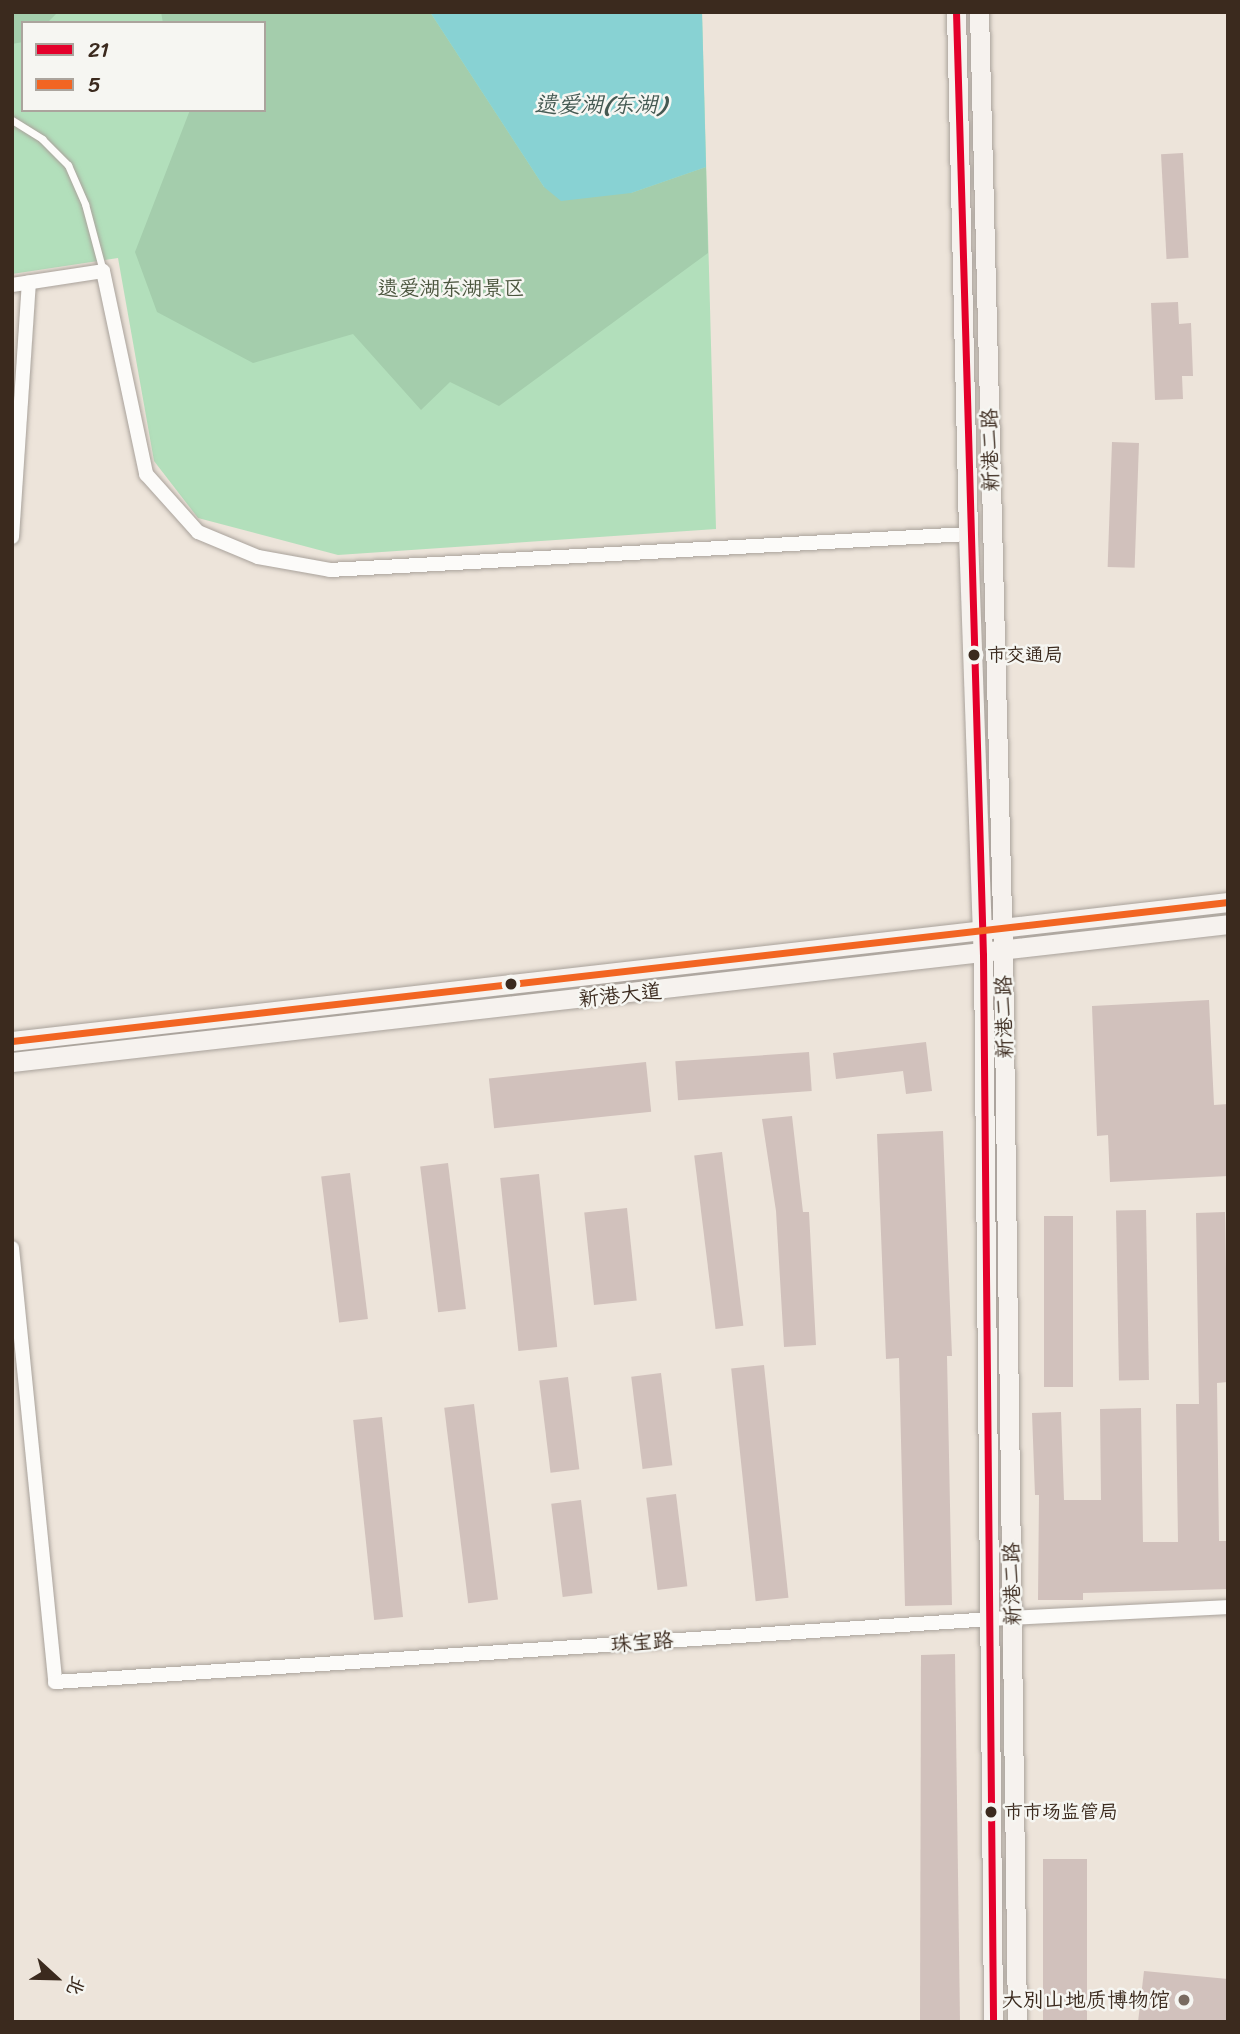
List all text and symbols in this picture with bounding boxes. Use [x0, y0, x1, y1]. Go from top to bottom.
legend [21, 21, 266, 112]
text: 21 [88, 31, 109, 69]
text: 5 [88, 66, 101, 104]
water label: 遗爱湖(东湖) [534, 91, 666, 119]
park label: 遗爱湖东湖景区 [378, 275, 524, 301]
street label: 新港二路 [977, 408, 1003, 492]
place label: 市交通局 [987, 644, 1063, 666]
marker: 市交通局 [967, 648, 981, 662]
street label: 新港二路 [991, 975, 1017, 1059]
unlabelled marker [504, 977, 518, 991]
street label: 新港大道 [577, 978, 663, 1012]
street label: 新港二路 [999, 1542, 1025, 1626]
street label: 珠宝路 [610, 1627, 674, 1657]
place label: 市市场监管局 [1004, 1801, 1118, 1823]
marker: 市市场监管局 [984, 1805, 998, 1819]
north arrow [21, 1943, 91, 2013]
text: 北 [57, 1971, 95, 2001]
place label: 大别山地质博物馆 [1002, 1987, 1170, 2013]
marker: 大别山地质博物馆 [1176, 1992, 1192, 2008]

